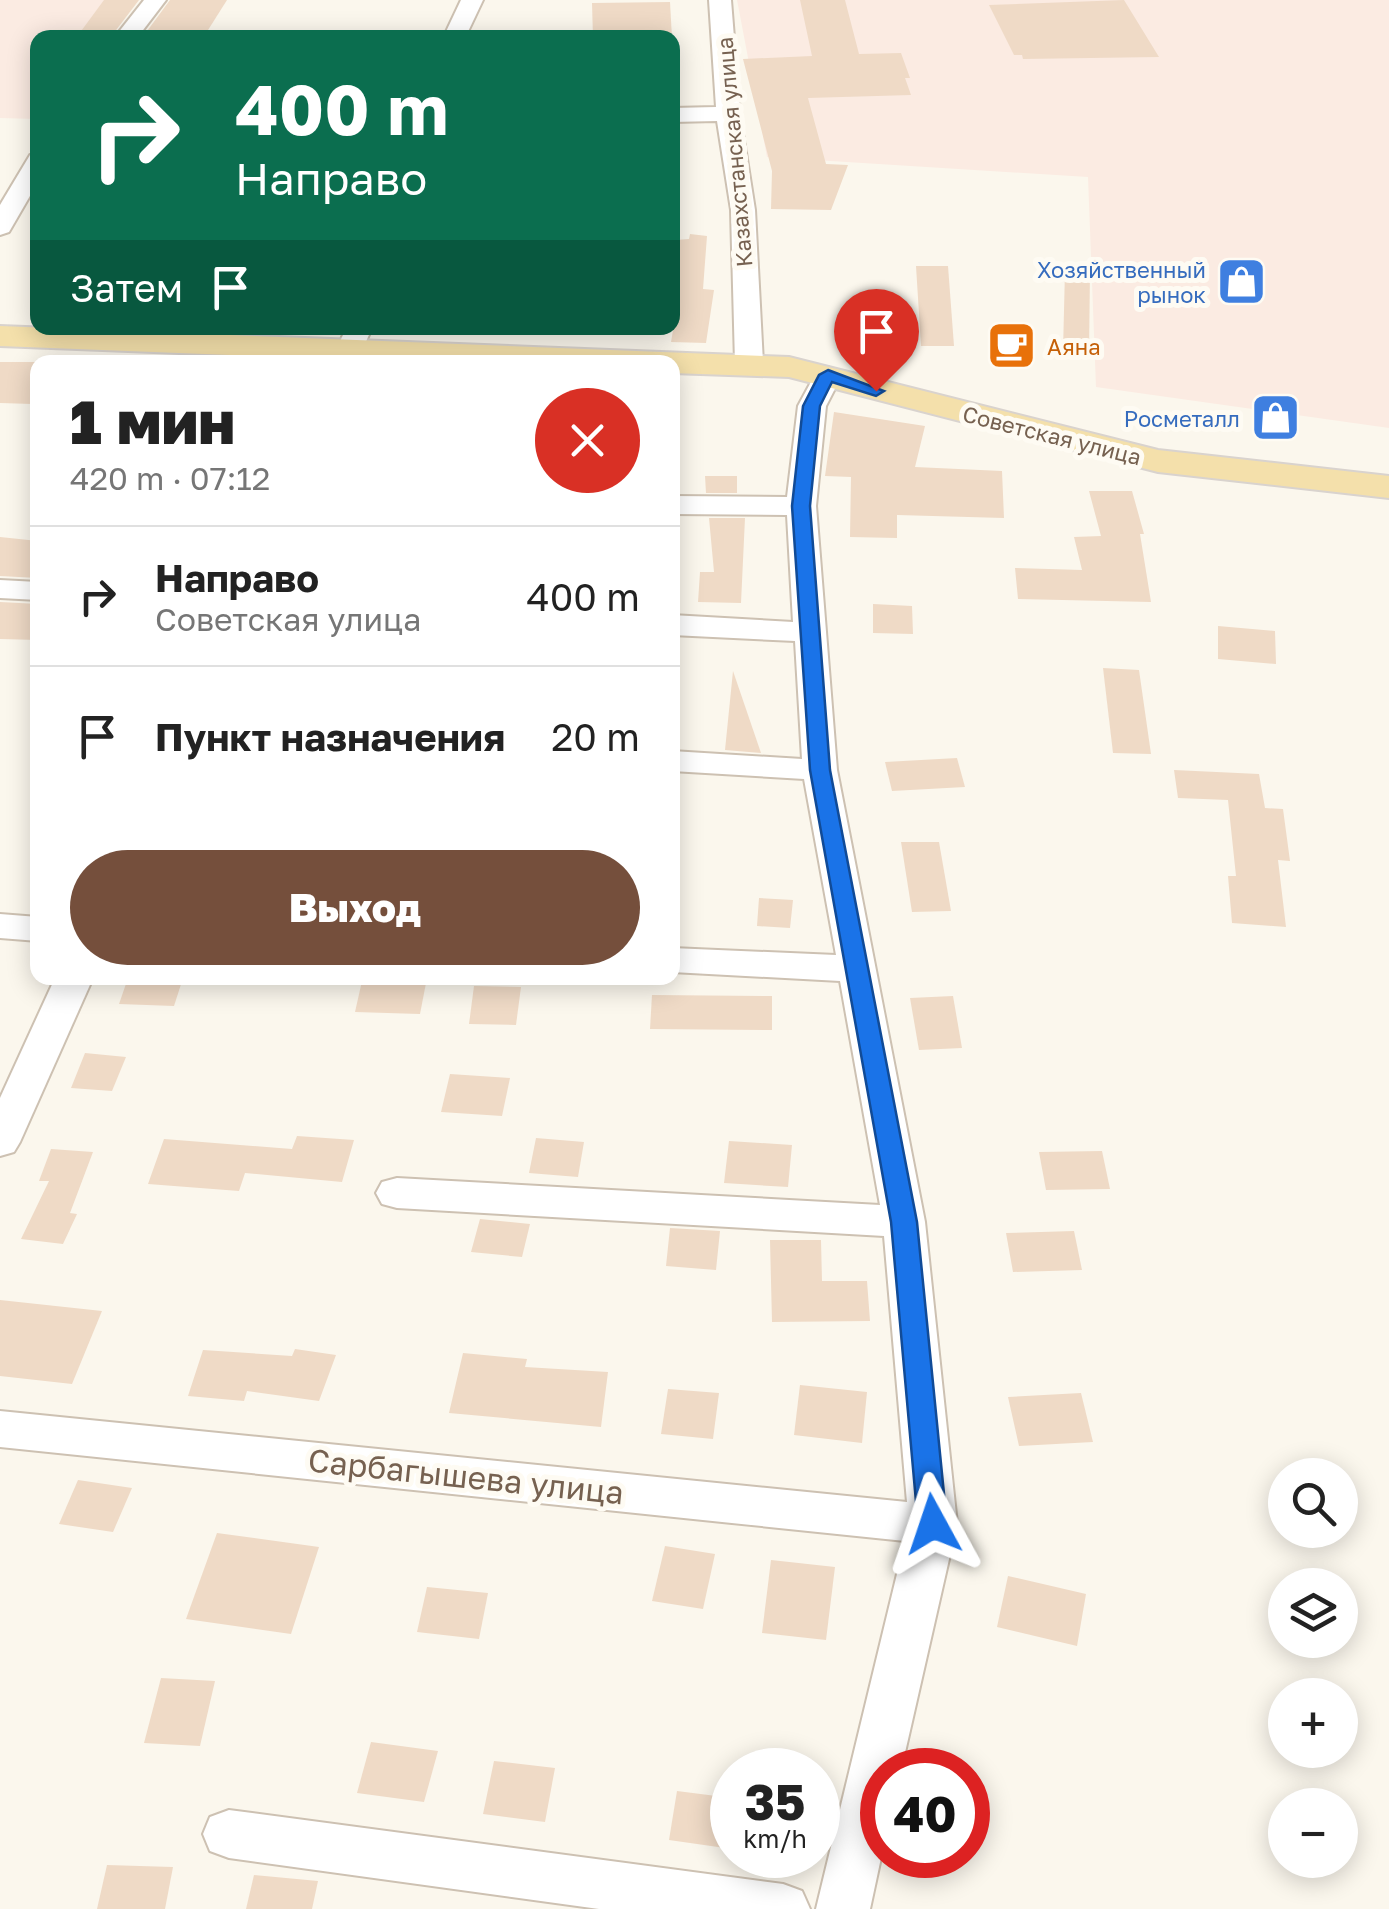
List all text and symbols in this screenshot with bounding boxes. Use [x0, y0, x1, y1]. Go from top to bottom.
street label: Казахстанская улица [710, 36, 758, 268]
text: 400 m [235, 66, 449, 150]
icon: right [70, 70, 200, 200]
text: Направо [235, 151, 427, 205]
place label: Хозяйственный рынок [1037, 256, 1206, 308]
shop icon: Хозяйственный рынок [1215, 256, 1267, 308]
icon: arrive [203, 260, 258, 315]
text: Затем [70, 265, 183, 310]
pin [834, 289, 919, 392]
icon: arrive [849, 304, 904, 359]
cafe icon: Аяна [986, 320, 1038, 372]
place label: Аяна [1047, 333, 1101, 360]
text: 1 мин [70, 385, 235, 457]
button: close [535, 388, 640, 493]
shop icon: Росметалл [1249, 392, 1301, 444]
street label: Советская улица [960, 400, 1144, 470]
place label: Росметалл [1124, 405, 1240, 432]
text: 420 m · 07:12 [70, 459, 270, 497]
text: Направо [155, 555, 319, 600]
icon: right [70, 569, 125, 624]
text: 400 m [527, 574, 640, 619]
text: Советская улица [155, 600, 421, 638]
icon: arrive [70, 709, 125, 764]
text: Пункт назначения [155, 714, 505, 759]
text: 20 m [551, 714, 640, 759]
button: Выход [70, 850, 640, 965]
street label: Сарбагышева улица [306, 1441, 626, 1511]
map controls [1268, 1458, 1358, 1878]
button: search [1268, 1458, 1358, 1548]
position arrow [881, 1472, 985, 1576]
button: layers [1268, 1568, 1358, 1658]
button: + [1268, 1678, 1358, 1768]
speed limit sign: 40 [860, 1748, 990, 1878]
text: 35 [744, 1771, 805, 1831]
button: − [1268, 1788, 1358, 1878]
text: km/h [743, 1823, 807, 1854]

